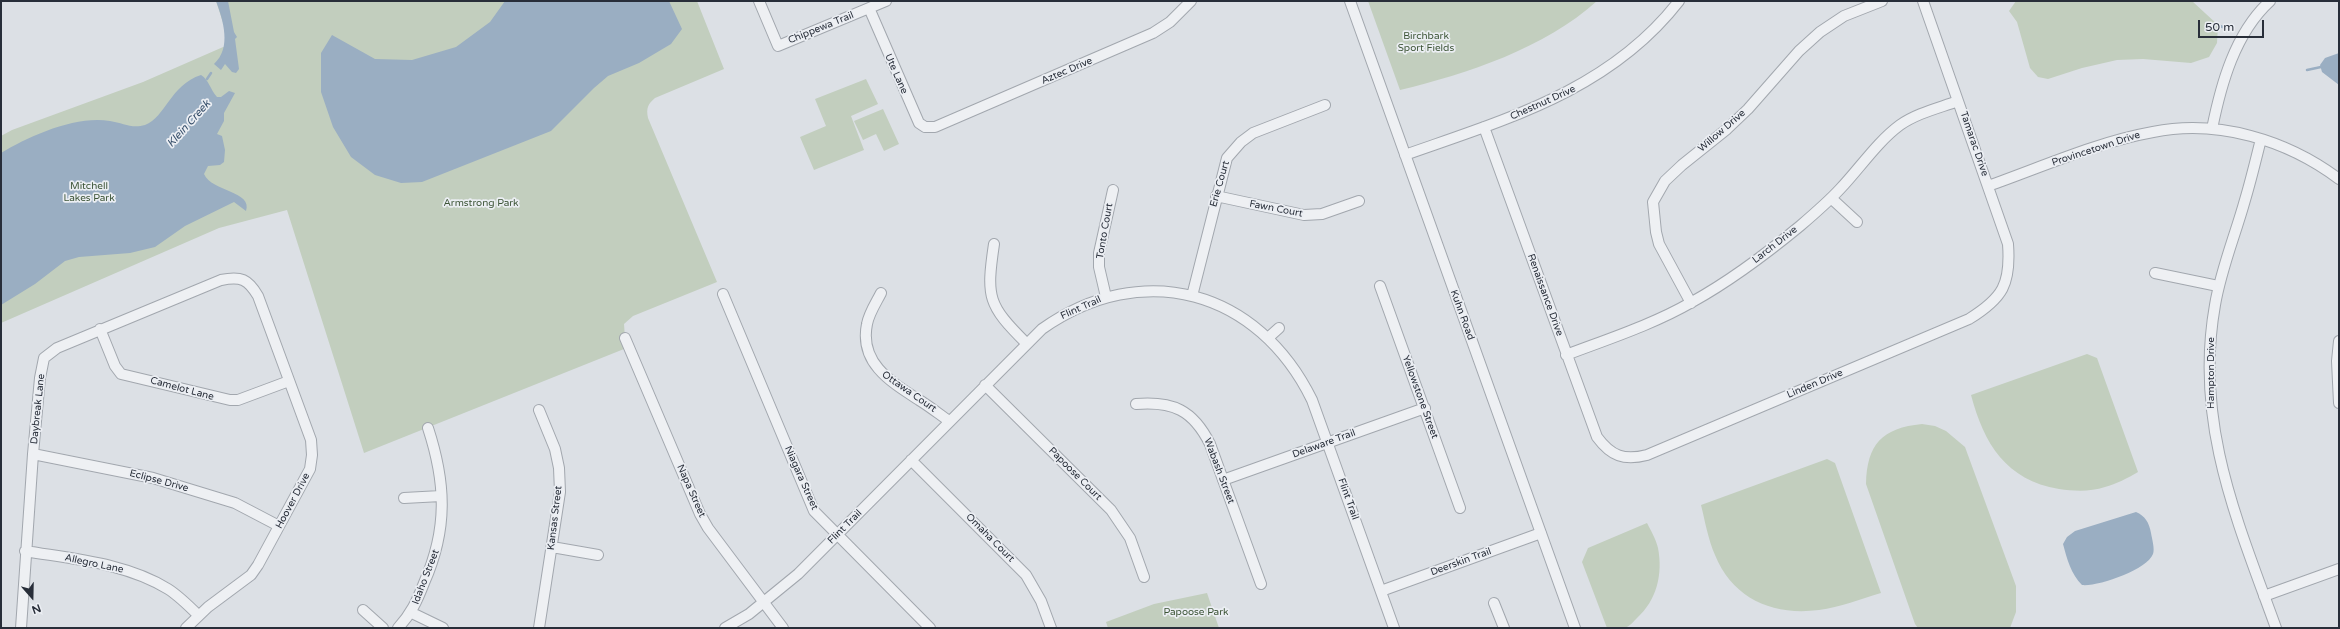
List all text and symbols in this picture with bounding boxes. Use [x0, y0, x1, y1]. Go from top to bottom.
street label: Chippewa Trail [786, 9, 856, 47]
scale bar [2200, 12, 2266, 38]
text: 50 m [2205, 20, 2234, 34]
park label: Birchbark Sport Fields [1398, 30, 1454, 54]
street label: Ute Lane [882, 52, 910, 96]
street label: Aztec Drive [1040, 55, 1094, 87]
street label: Chestnut Drive [1508, 83, 1578, 123]
water label: Klein Creek [164, 98, 214, 150]
street label: Willow Drive [1696, 107, 1748, 155]
street label: Tamarac Drive [1957, 110, 1991, 178]
street label: Provincetown Drive [2050, 129, 2142, 169]
street label: Erie Court [1208, 160, 1232, 208]
park label: Mitchell Lakes Park [63, 180, 115, 204]
park label: Armstrong Park [443, 197, 519, 209]
street label: Fawn Court [1248, 198, 1304, 220]
street label: Tonto Court [1094, 202, 1116, 260]
street label: Larch Drive [1750, 224, 1800, 266]
street label: Renaissance Drive [1525, 252, 1565, 338]
street label: Kuhn Road [1447, 288, 1477, 342]
street label: Flint Trail [1059, 294, 1103, 322]
street label: Hampton Drive [2205, 337, 2217, 409]
street label: Yellowstone Street [1399, 354, 1441, 440]
street label: Linden Drive [1785, 367, 1845, 401]
street label: Ottawa Court [879, 369, 939, 415]
street label: Daybreak Lane [28, 373, 48, 445]
street label: Camelot Lane [149, 375, 215, 403]
street label: Delaware Trail [1291, 427, 1357, 461]
street label: Wabash Street [1201, 436, 1237, 506]
street label: Niagara Street [782, 444, 820, 512]
street label: Papoose Court [1046, 445, 1104, 503]
street label: Napa Street [674, 463, 708, 519]
street label: Eclipse Drive [128, 467, 190, 495]
street label: Hoover Drive [273, 471, 313, 531]
street label: Flint Trail [1335, 477, 1361, 521]
street label: Kansas Street [545, 485, 565, 551]
street label: Flint Trail [825, 507, 865, 547]
street label: Omaha Court [963, 511, 1017, 565]
street label: Deerskin Trail [1429, 545, 1493, 579]
street label: Idaho Street [410, 548, 442, 606]
street label: Allegro Lane [63, 552, 125, 576]
north arrow [12, 577, 52, 617]
text: N [30, 601, 43, 616]
park label: Papoose Park [1164, 606, 1228, 618]

